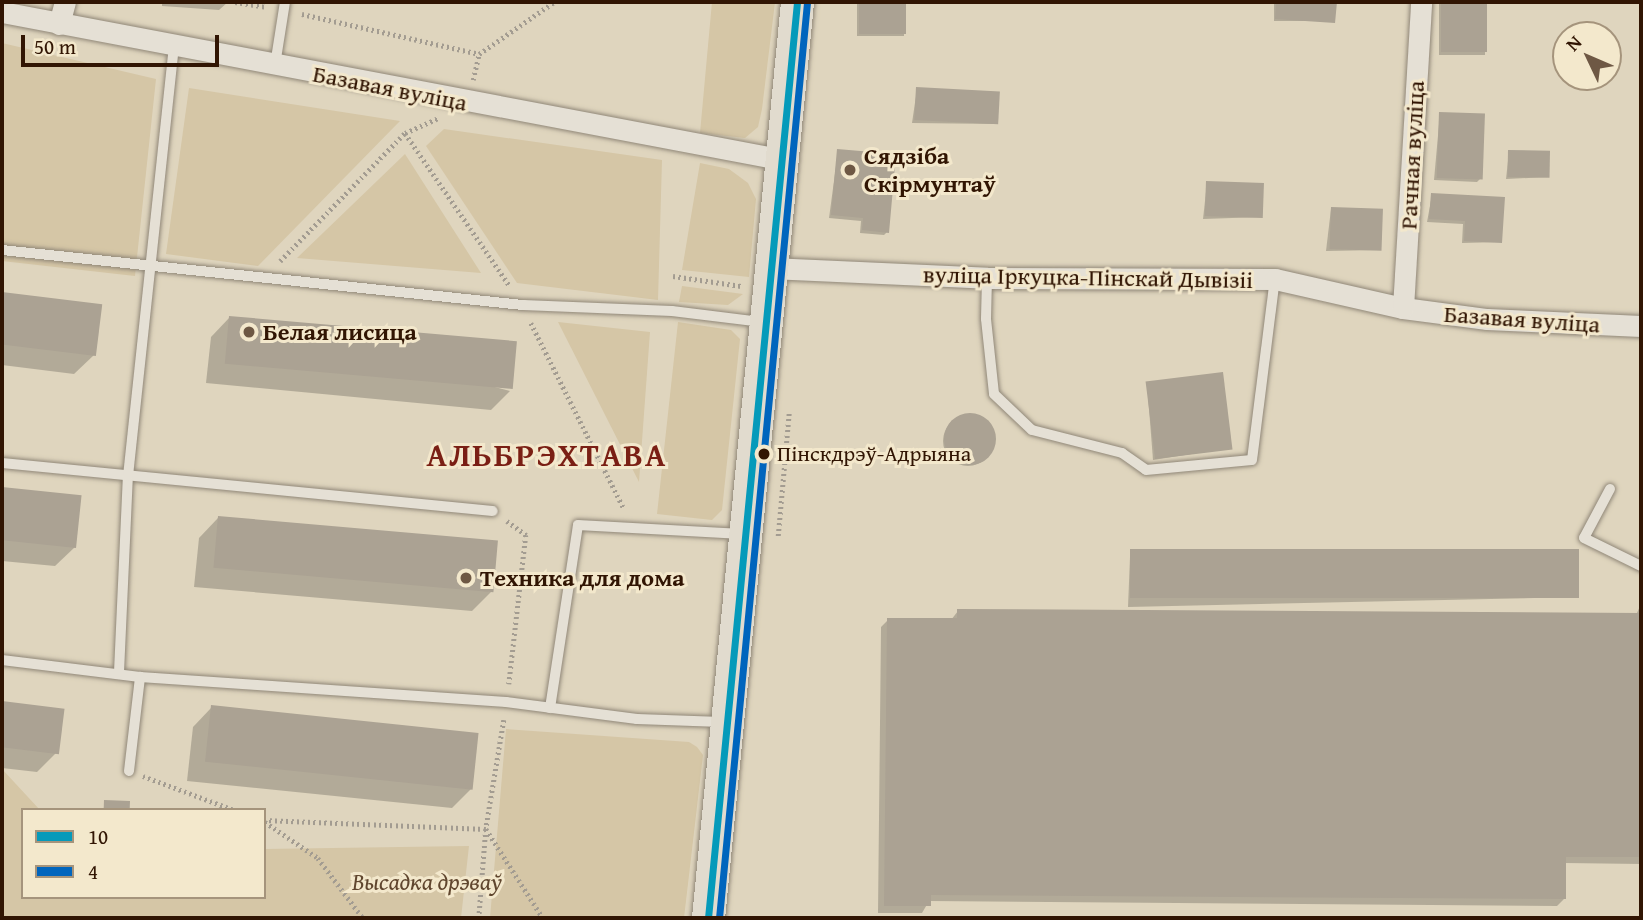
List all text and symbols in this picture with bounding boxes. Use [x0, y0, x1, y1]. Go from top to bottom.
scale bar [24, 21, 222, 65]
north arrow [1552, 21, 1622, 91]
text: N [1559, 29, 1588, 57]
text: 50 m [34, 31, 76, 62]
street label: Базавая вуліца [310, 59, 470, 117]
street label: Рачная вуліца [1394, 80, 1430, 230]
place label: Сядзіба Скірмунтаў [864, 142, 996, 198]
marker: Сядзіба Скірмунтаў [842, 162, 858, 178]
street label: вуліца Іркуцка-Пінскай Дывізіі [923, 260, 1253, 294]
street label: Базавая вуліца [1443, 299, 1601, 339]
place label: Белая лисица [263, 318, 417, 346]
marker: Белая лисица [241, 324, 257, 340]
district label: АЛЬБРЭХТАВА [428, 436, 666, 474]
place label: Пінскдрэў-Адрыяна [777, 441, 971, 467]
marker: Пінскдрэў-Адрыяна [757, 447, 771, 461]
place label: Техника для дома [480, 564, 685, 592]
marker: Техника для дома [458, 570, 474, 586]
legend [21, 808, 266, 899]
text: 10 [88, 821, 108, 852]
text: 4 [88, 856, 98, 887]
park label: Высадка дрэваў [352, 868, 502, 896]

